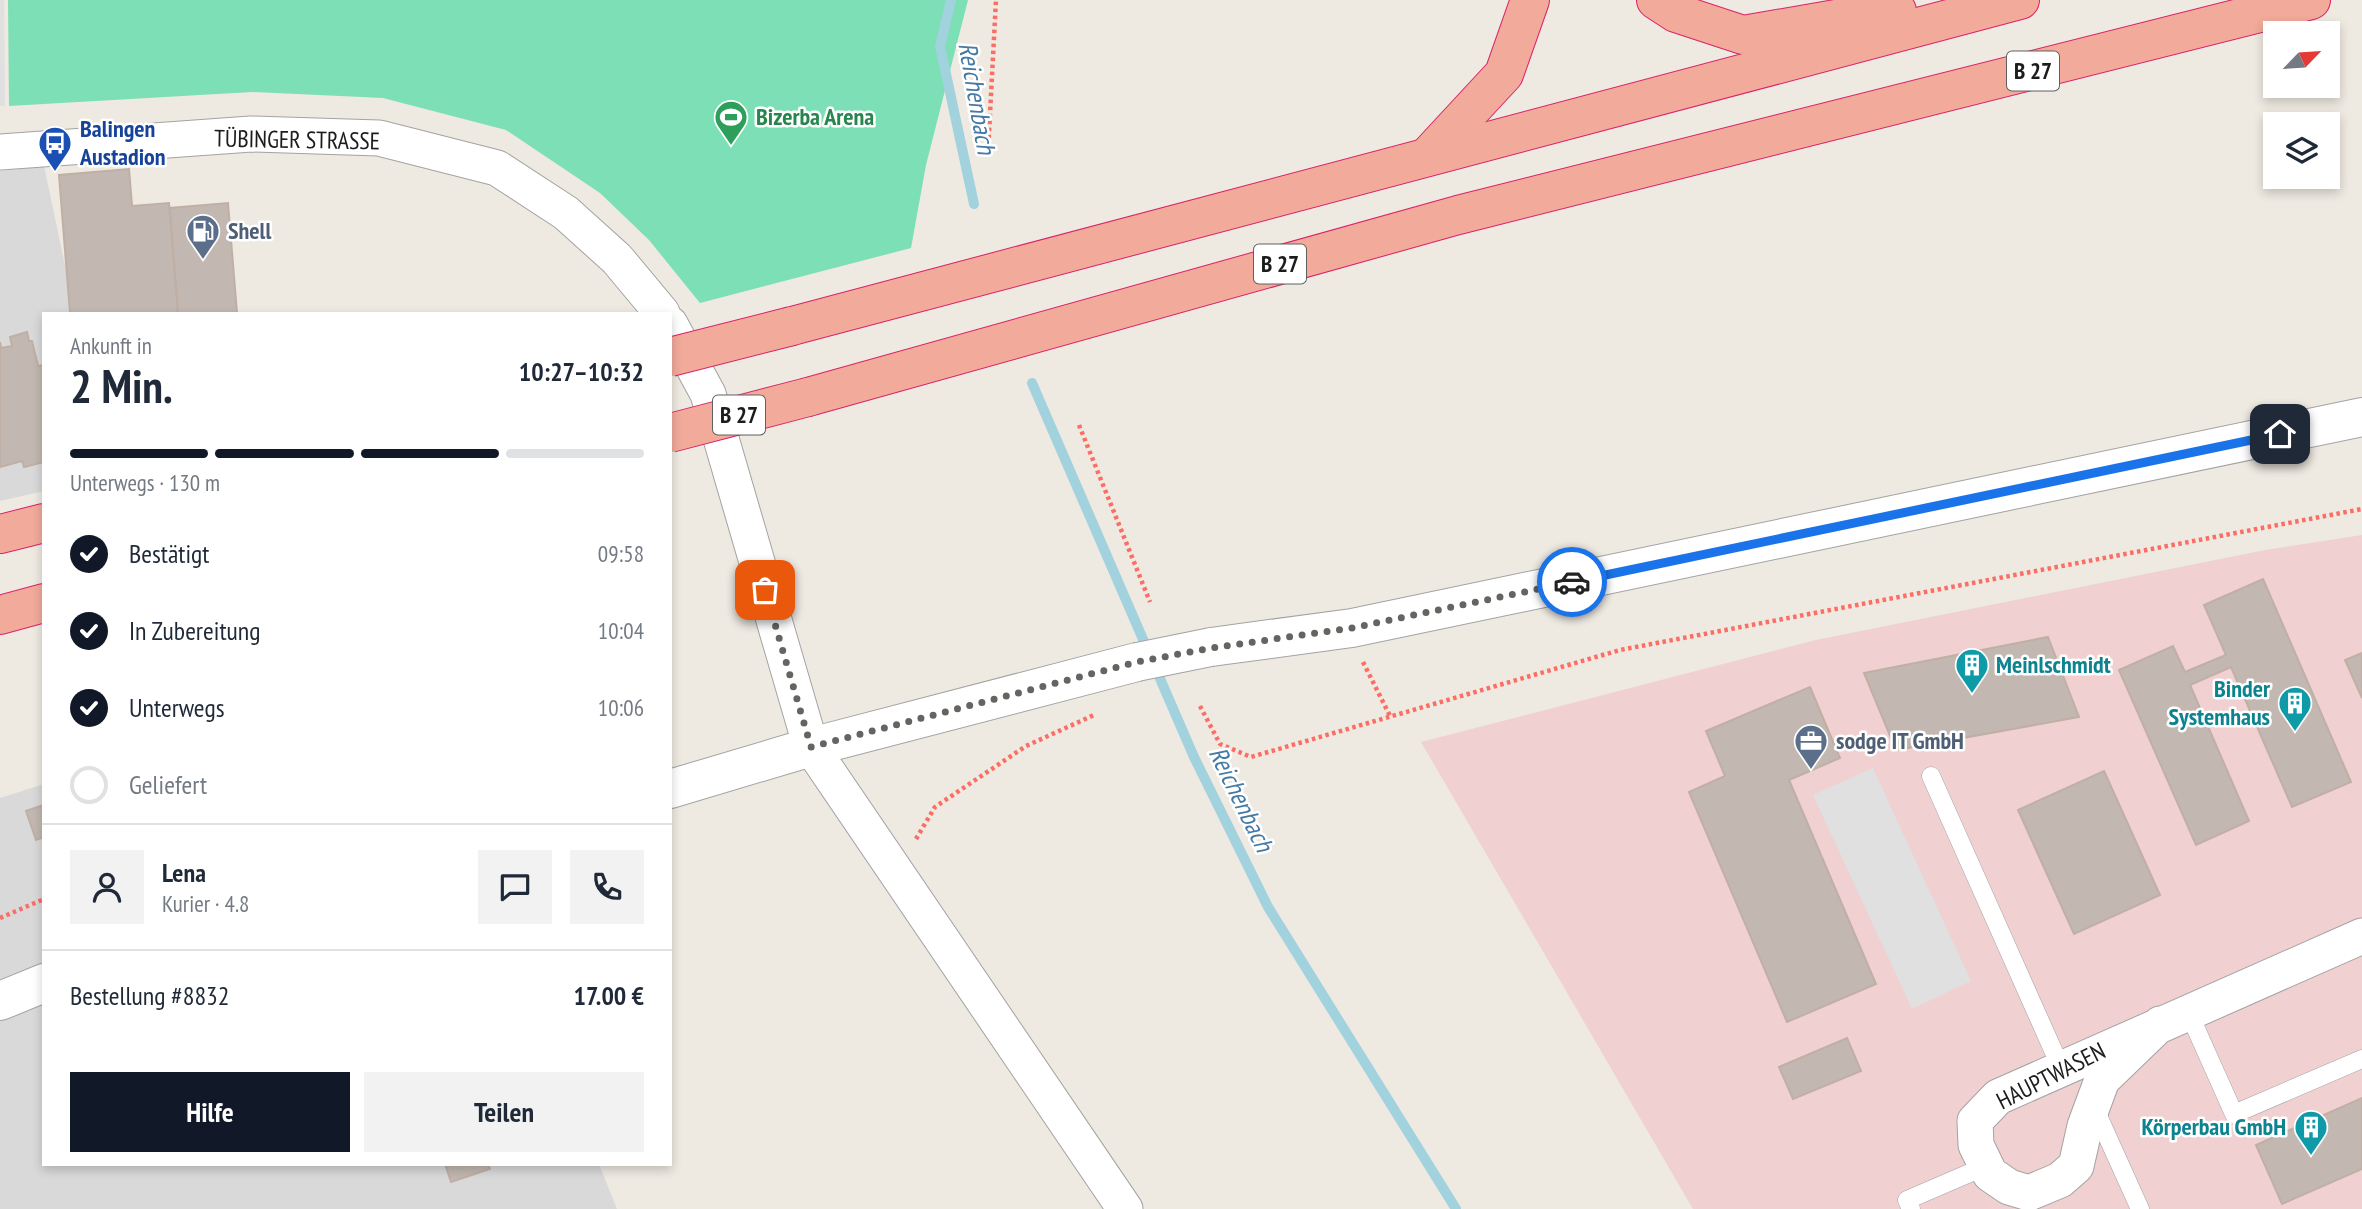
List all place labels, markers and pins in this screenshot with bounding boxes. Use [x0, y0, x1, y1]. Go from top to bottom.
sports icon: Bizerba Arena [712, 98, 750, 147]
place label: Bizerba Arena [756, 101, 874, 132]
place label: Balingen Austadion [79, 113, 166, 172]
bus stop icon: Balingen Austadion [36, 124, 74, 173]
fuel station icon: Shell [184, 212, 222, 261]
place label: Shell [228, 215, 271, 246]
pin [2250, 404, 2310, 464]
pin [735, 560, 795, 620]
building icon: Meinlschmidt [1953, 646, 1991, 695]
place label: Meinlschmidt [1996, 649, 2111, 680]
place label: Binder Systemhaus [2169, 673, 2271, 732]
building icon: Binder Systemhaus [2276, 684, 2314, 733]
office icon: sodge IT GmbH [1792, 722, 1830, 771]
place label: sodge IT GmbH [1836, 725, 1964, 756]
building icon: Körperbau GmbH [2292, 1108, 2330, 1157]
place label: Körperbau GmbH [2141, 1111, 2286, 1142]

